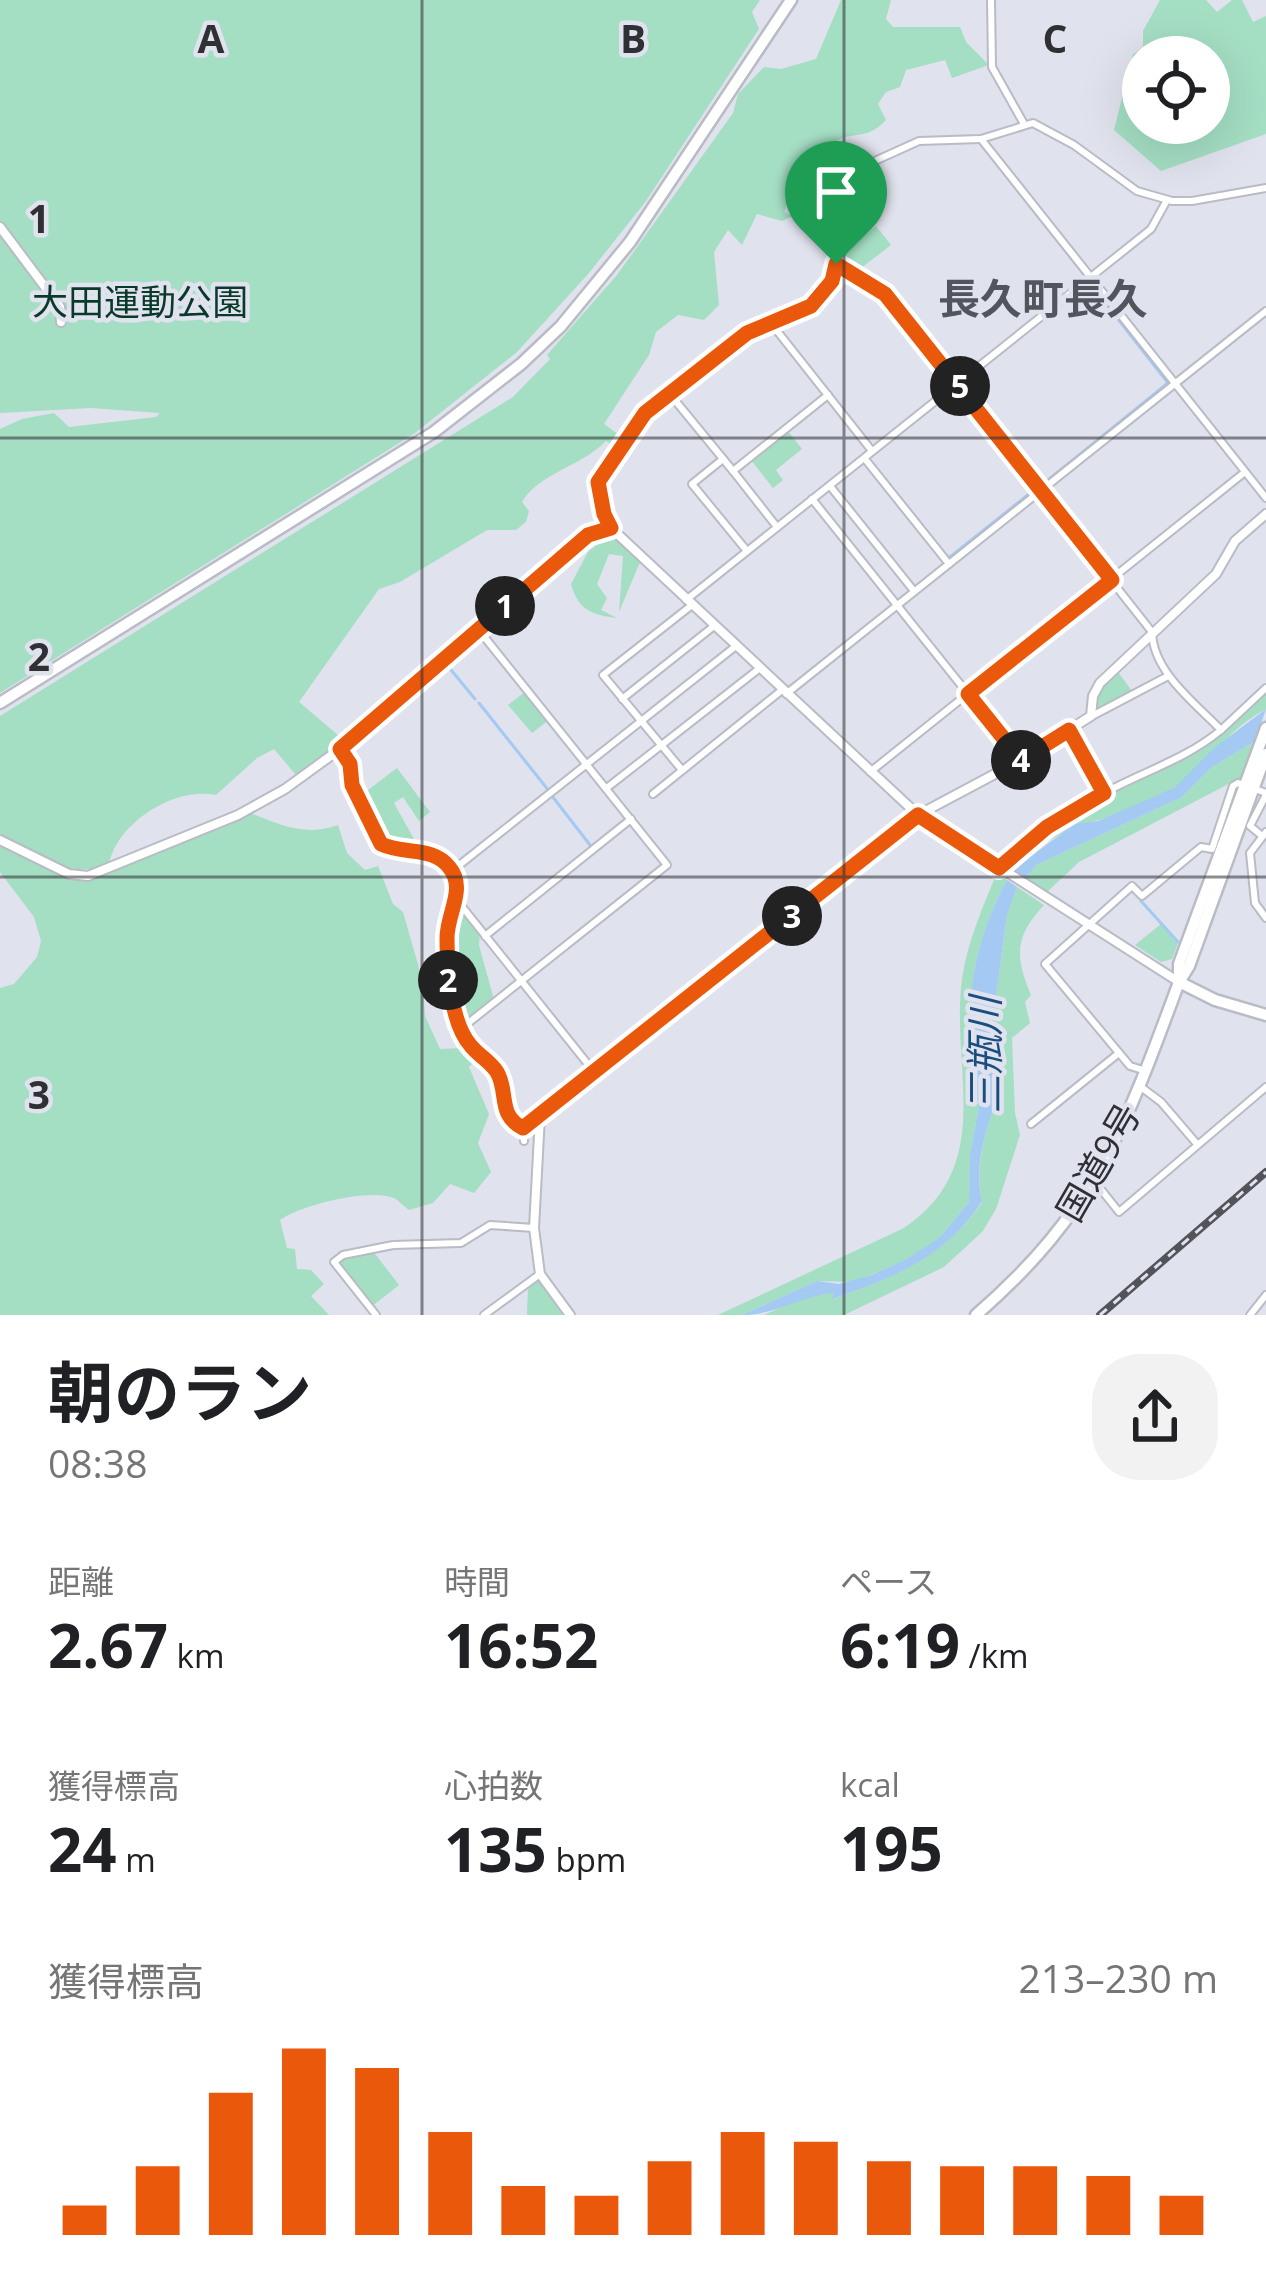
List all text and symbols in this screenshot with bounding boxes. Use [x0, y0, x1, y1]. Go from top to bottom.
text: A [198, 11, 225, 64]
text: B [620, 11, 646, 64]
text: C [1043, 11, 1067, 64]
map controls [1122, 36, 1230, 144]
button: locate [1122, 36, 1230, 144]
pin [785, 141, 887, 264]
icon: arrive [803, 159, 869, 225]
text: 1 [28, 191, 50, 244]
district label: 長久町長久 [938, 269, 1148, 326]
park label: 大田運動公園 [32, 277, 248, 326]
pin: 5 [930, 356, 990, 416]
text: 5 [951, 363, 969, 408]
pin: 1 [475, 576, 535, 636]
text: 1 [496, 583, 514, 628]
text: 2 [28, 629, 50, 682]
pin: 4 [991, 730, 1051, 790]
text: 4 [1012, 737, 1030, 782]
pin: 3 [762, 886, 822, 946]
text: 3 [783, 893, 801, 938]
pin: 2 [418, 950, 478, 1010]
text: 2 [439, 957, 457, 1002]
water label: 三瓶川 [957, 993, 1010, 1114]
text: 3 [28, 1067, 50, 1120]
street label: 国道9号 [1045, 1094, 1151, 1230]
text: 朝のラン [48, 1346, 312, 1436]
button: share [1092, 1354, 1218, 1480]
text: 08:38 [48, 1436, 147, 1489]
text: 距離 [48, 1559, 114, 1604]
text: 時間 [444, 1559, 510, 1604]
text: ペース [840, 1559, 937, 1604]
text: 2.67 [48, 1604, 168, 1686]
text: 16:52 [444, 1604, 598, 1686]
text: 6:19 [840, 1604, 960, 1686]
text: km [168, 1633, 225, 1678]
text: /km [960, 1633, 1029, 1678]
text: kcal [840, 1762, 900, 1807]
text: 獲得標高 [48, 1763, 180, 1808]
text: 心拍数 [444, 1763, 543, 1808]
text: 195 [840, 1807, 943, 1889]
text: 24 [48, 1808, 117, 1890]
text: 135 [444, 1808, 547, 1890]
text: m [117, 1837, 156, 1882]
text: bpm [547, 1837, 626, 1882]
text: 213–230 m [1018, 1951, 1218, 2004]
text: 獲得標高 [48, 1954, 204, 2007]

